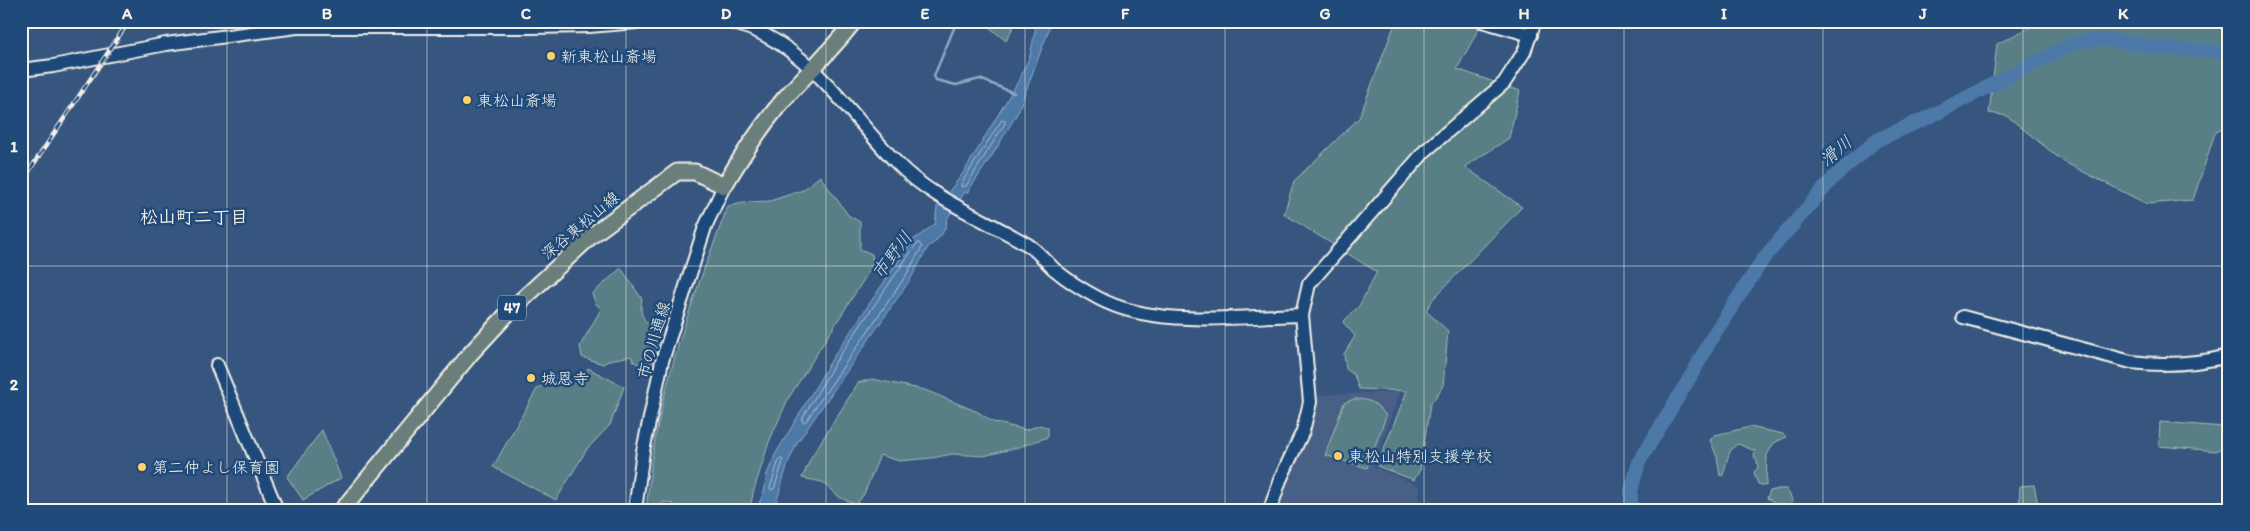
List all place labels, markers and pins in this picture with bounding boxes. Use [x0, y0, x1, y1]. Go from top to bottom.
place label: 新東松山斎場 [561, 47, 657, 66]
marker: 新東松山斎場 [545, 50, 557, 62]
place label: 東松山斎場 [477, 91, 557, 110]
marker: 東松山斎場 [461, 94, 473, 106]
place label: 城恩寺 [541, 369, 589, 388]
marker: 城恩寺 [525, 372, 537, 384]
place label: 東松山特別支援学校 [1348, 447, 1492, 466]
marker: 東松山特別支援学校 [1332, 450, 1344, 462]
place label: 第二仲よし保育園 [152, 458, 280, 477]
marker: 第二仲よし保育園 [136, 461, 148, 473]

